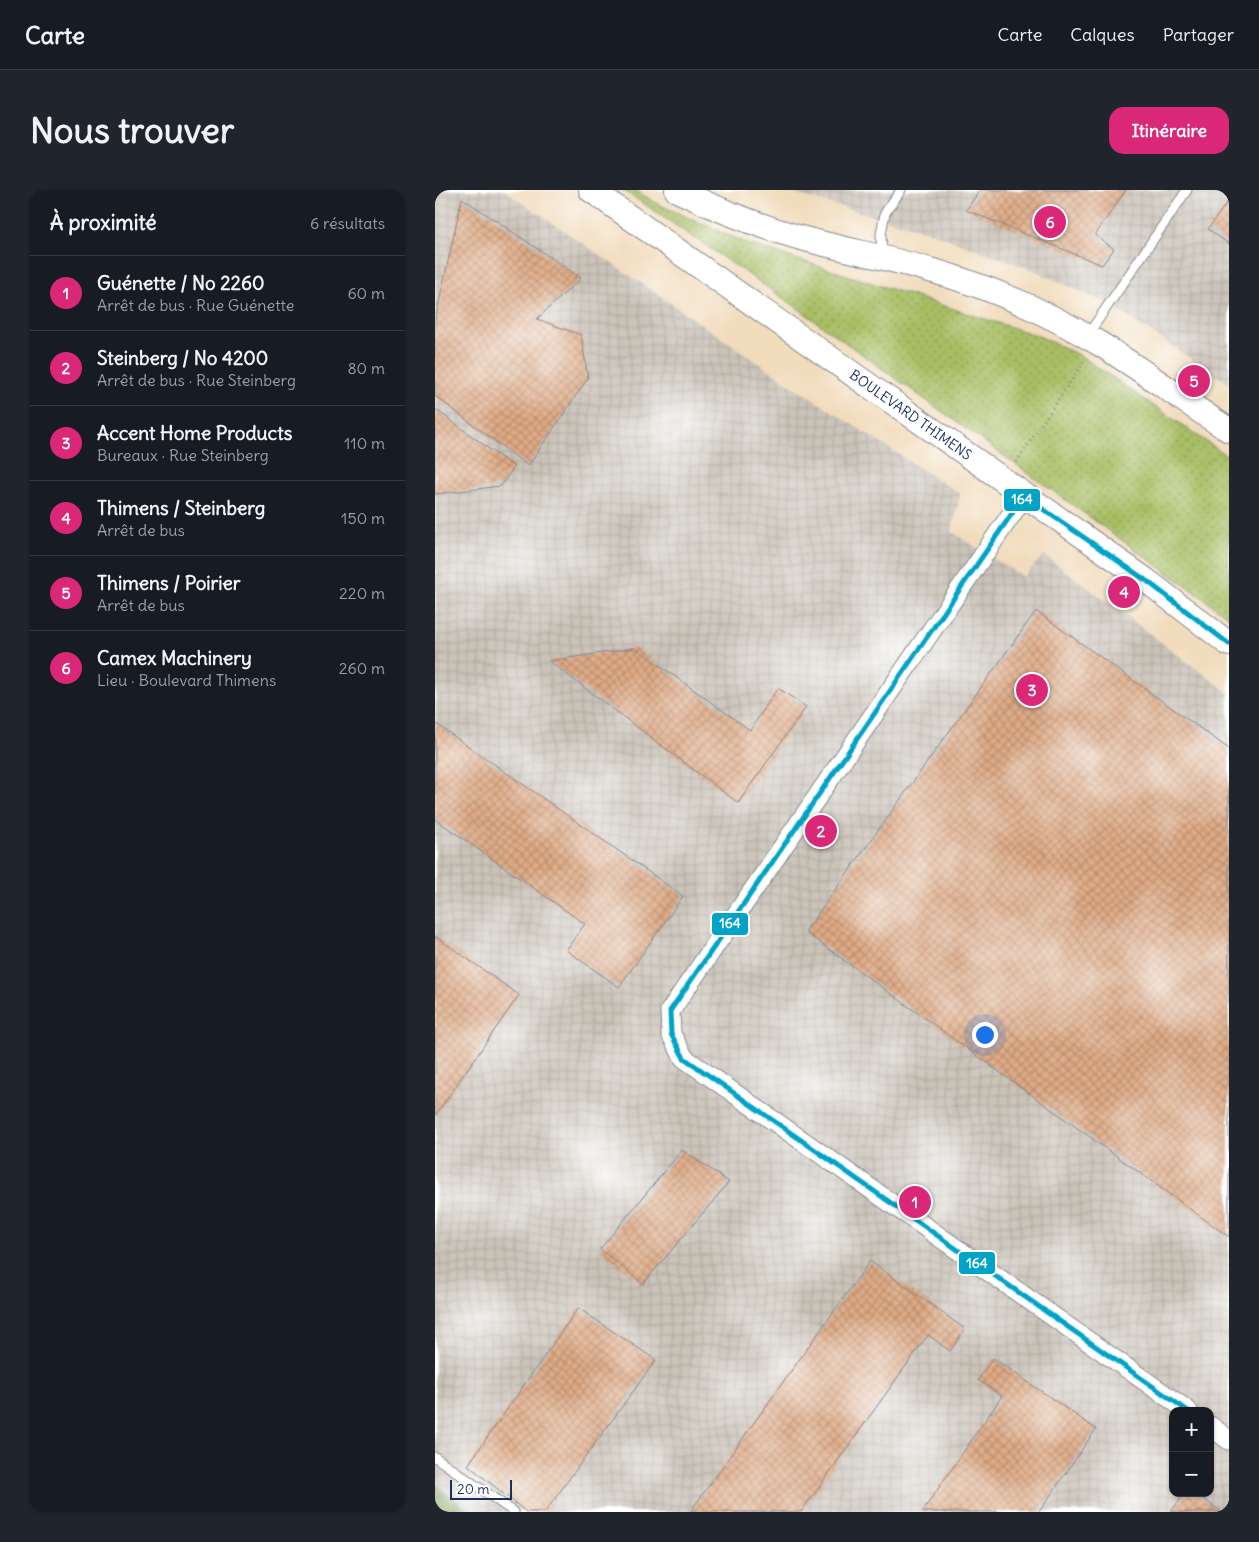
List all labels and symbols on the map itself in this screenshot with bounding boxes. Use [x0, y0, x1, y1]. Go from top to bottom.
pin: 6 [1034, 203, 1066, 241]
pin: 5 [1178, 362, 1210, 400]
street label: BOULEVARD THIMENS [846, 366, 976, 464]
line badge: 164 [1003, 488, 1041, 512]
text: 164 [1011, 490, 1033, 508]
pin: 4 [1108, 573, 1140, 611]
pin: 3 [1016, 671, 1048, 709]
pin: 2 [805, 812, 837, 850]
line badge: 164 [711, 912, 749, 936]
text: 164 [719, 914, 741, 932]
your location [972, 1022, 998, 1048]
pin: 1 [899, 1183, 931, 1221]
line badge: 164 [958, 1251, 996, 1275]
text: 164 [966, 1254, 988, 1272]
scale bar [450, 1477, 513, 1500]

